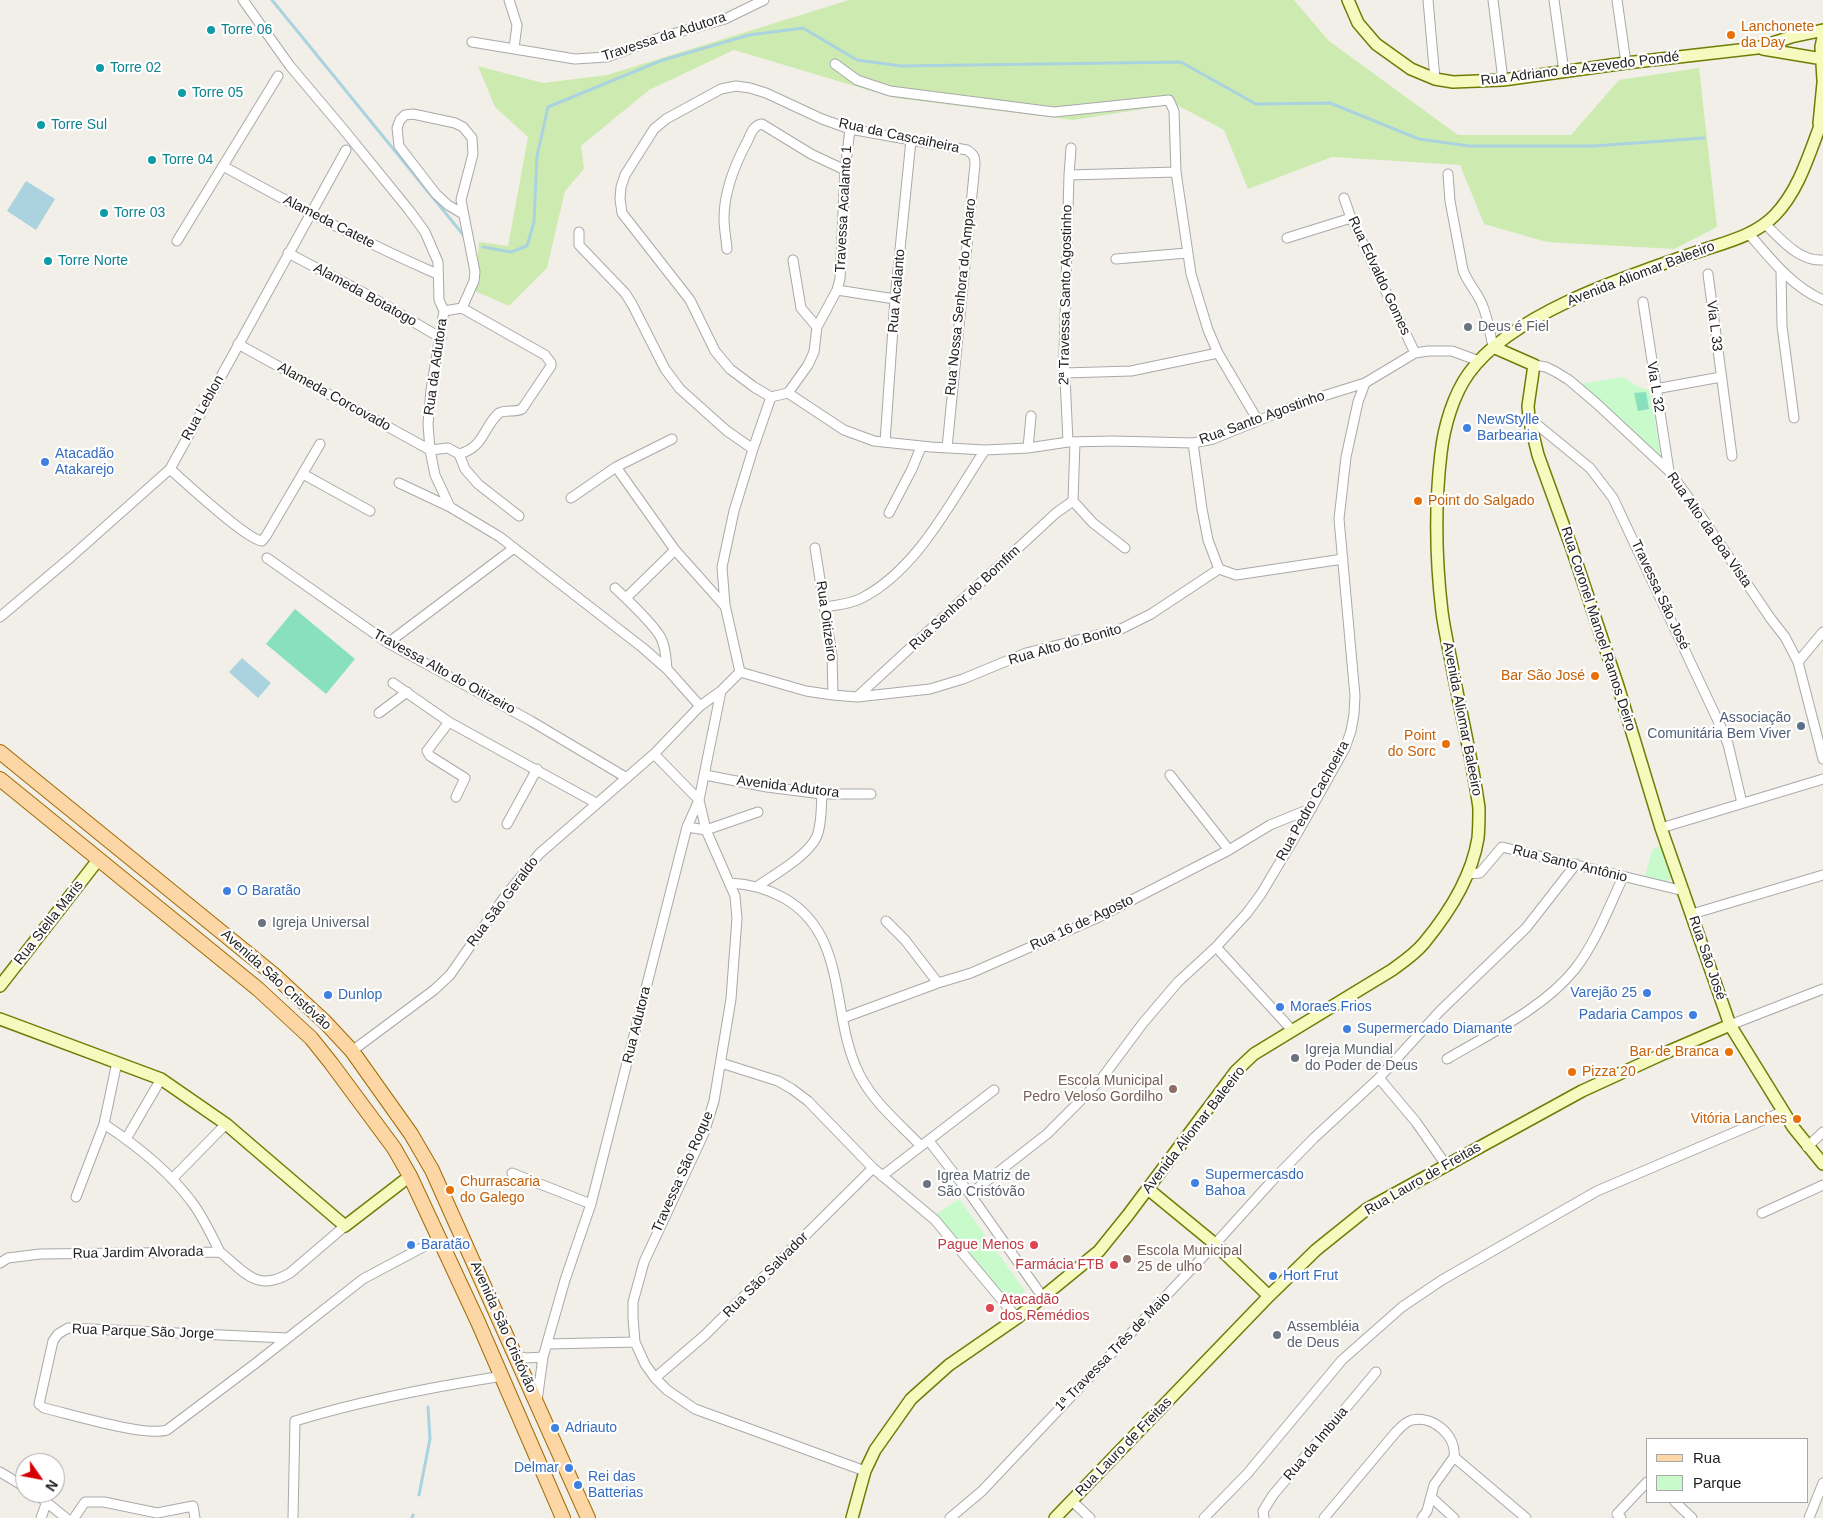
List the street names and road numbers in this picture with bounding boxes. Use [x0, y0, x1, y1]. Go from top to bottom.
street label: Travessa da Adutora [600, 9, 728, 65]
street label: Rua Adriano de Azevedo Pondé [1480, 48, 1680, 90]
street label: Rua da Cascaiheira [837, 115, 961, 157]
street label: Travessa Acalanto 1 [832, 145, 856, 273]
street label: Alameda Catete [280, 192, 378, 252]
street label: Rua Nossa Senhora do Amparo [942, 197, 980, 397]
street label: 2ª Travessa Santo Agostinho [1056, 205, 1076, 385]
street label: Rua Edvaldo Gomes [1344, 214, 1414, 338]
street label: Avenida Aliomar Baleeiro [1565, 238, 1717, 310]
street label: Rua Acalanto [885, 248, 909, 334]
street label: Alameda Botatogo [311, 260, 419, 330]
street label: Via L 33 [1703, 300, 1725, 352]
street label: Rua da Adutora [421, 317, 451, 417]
street label: Alameda Corcovado [274, 359, 394, 435]
street label: Via L 32 [1643, 360, 1667, 414]
street label: Rua Leblon [178, 373, 228, 443]
street label: Rua Santo Agostinho [1197, 387, 1327, 449]
street label: Rua Alto da Boa Vista [1663, 469, 1755, 591]
street label: Rua Coronel Manoel Ramos Deiro [1557, 525, 1639, 733]
street label: Travessa São José [1627, 537, 1693, 653]
street label: Rua Senhor do Bomfim [906, 542, 1024, 654]
street label: Rua Oitizeiro [812, 580, 840, 662]
street label: Rua Alto do Bonito [1007, 621, 1123, 669]
street label: Travessa Alto do Oitizeiro [370, 626, 518, 718]
street label: Avenida Aliomar Baleeiro [1439, 640, 1485, 798]
street label: Rua Pedro Cachoeira [1273, 738, 1353, 864]
street label: Avenida Adutora [736, 772, 840, 802]
street label: Rua Santo Antônio [1511, 842, 1629, 886]
street label: Rua São Geraldo [464, 854, 542, 950]
street label: Rua Stella Maris [11, 877, 87, 969]
street label: Rua 16 de Agosto [1028, 892, 1136, 954]
street label: Rua São José [1685, 914, 1729, 1002]
street label: Avenida São Cristóvão [218, 926, 334, 1034]
street label: Rua Adutora [619, 985, 655, 1065]
street label: Avenida Aliomar Baleeiro [1139, 1063, 1249, 1197]
street label: Travessa São Roque [649, 1109, 717, 1235]
street label: Rua Lauro de Freitas [1362, 1139, 1484, 1219]
street label: Rua São Salvador [720, 1229, 812, 1321]
street label: Rua Jardim Alvorada [73, 1243, 203, 1263]
street label: Avenida São Cristóvão [466, 1259, 540, 1395]
street label: 1ª Travessa Três de Maio [1052, 1289, 1174, 1415]
street label: Rua Parque São Jorge [72, 1321, 214, 1343]
street label: Rua Lauro de Freitas [1072, 1394, 1176, 1500]
street label: Rua da Imbuia [1280, 1404, 1352, 1484]

